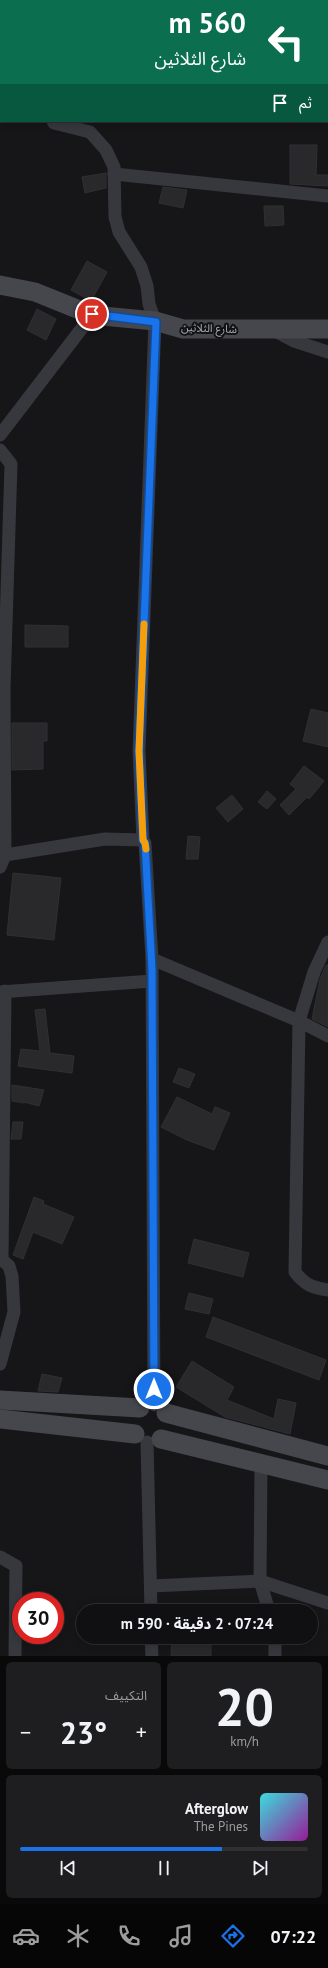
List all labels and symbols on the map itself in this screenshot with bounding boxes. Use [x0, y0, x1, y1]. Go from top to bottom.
pin [75, 297, 109, 331]
street label: شارع الثلاثين [181, 320, 238, 337]
position arrow [133, 1368, 175, 1410]
speed limit sign: 30 [12, 1592, 64, 1644]

